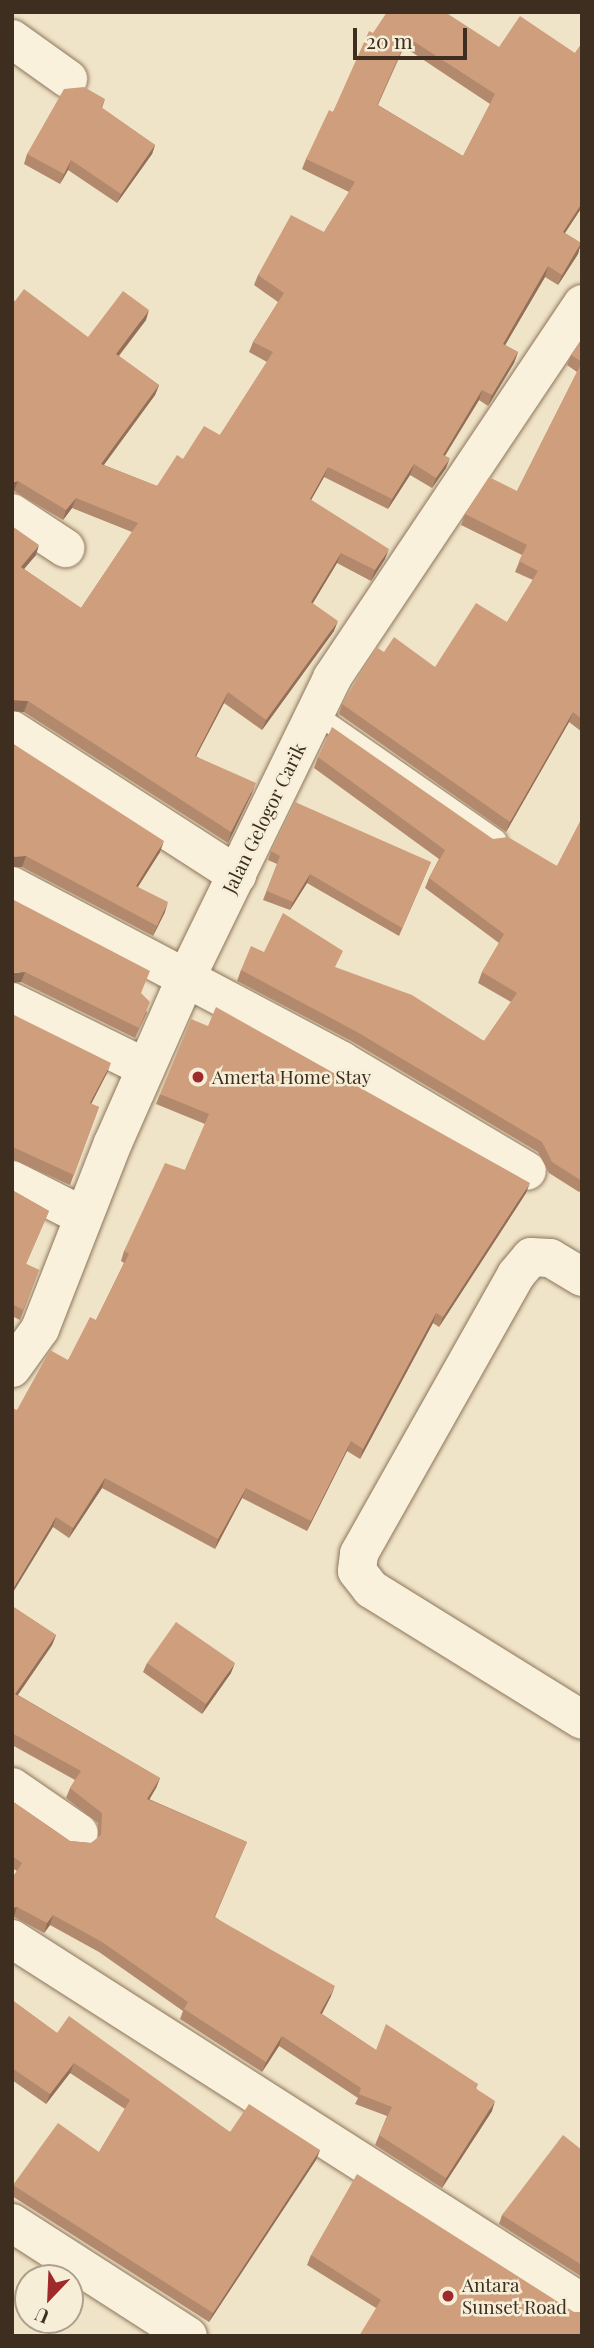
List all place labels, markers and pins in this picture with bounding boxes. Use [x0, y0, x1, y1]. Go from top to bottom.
place label: Amerta Home Stay [212, 1066, 371, 1088]
marker: Amerta Home Stay [190, 1069, 206, 1085]
place label: Antara Sunset Road [462, 2274, 567, 2318]
marker: Antara Sunset Road [440, 2288, 456, 2304]

